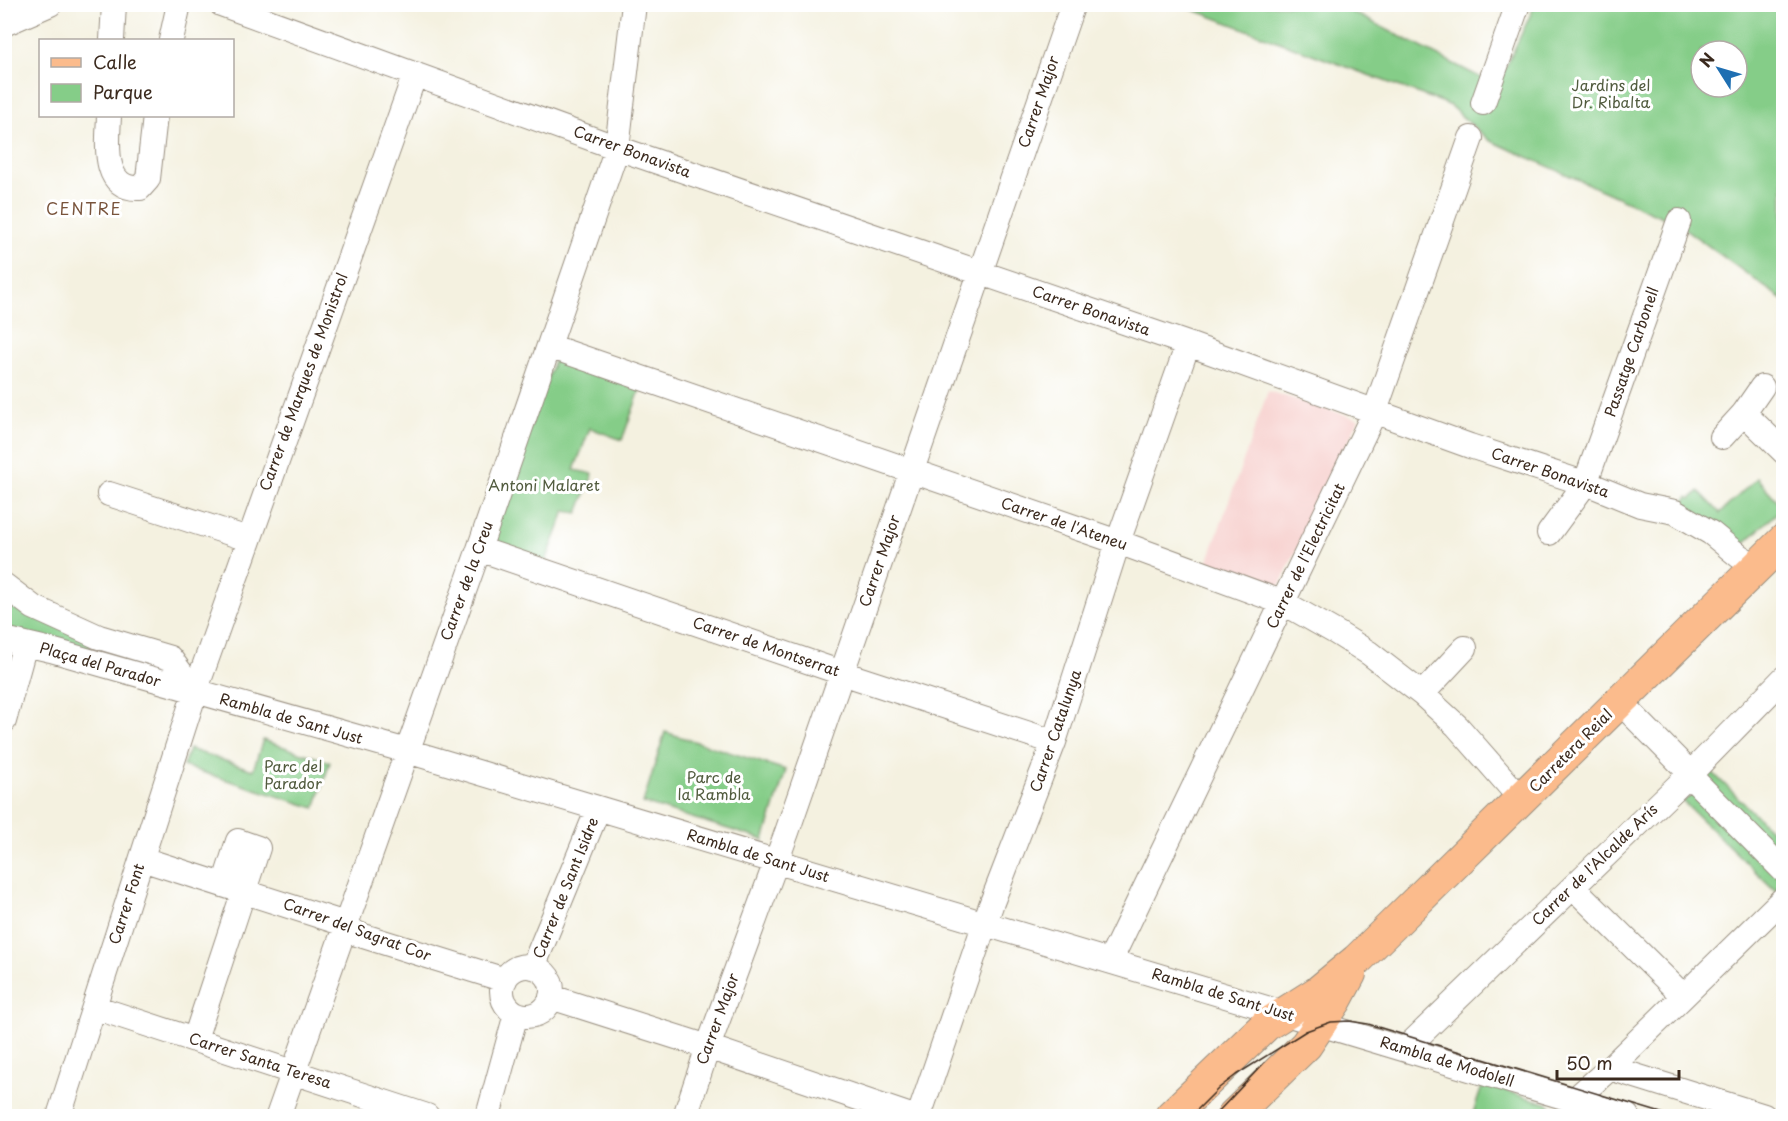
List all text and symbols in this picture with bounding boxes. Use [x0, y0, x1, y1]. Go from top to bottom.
legend [39, 39, 234, 117]
north arrow [1689, 39, 1749, 99]
text: N [1693, 47, 1720, 72]
text: Calle [93, 48, 137, 75]
street label: Carrer Major [1011, 52, 1064, 151]
park label: Jardins del Dr. Ribalta [1572, 73, 1650, 113]
text: Parque [93, 78, 153, 105]
street label: Carrer Bonavista [571, 119, 695, 183]
district label: CENTRE [46, 196, 122, 220]
street label: Carrer de Marques de Monistrol [252, 269, 353, 494]
street label: Carrer Bonavista [1029, 279, 1154, 341]
street label: Passatge Carbonell [1598, 283, 1664, 420]
street label: Carrer Bonavista [1488, 441, 1613, 503]
park label: Antoni Malaret [488, 473, 600, 496]
street label: Carrer de l'Electricitat [1259, 479, 1350, 632]
street label: Carrer de l'Ateneu [998, 490, 1131, 555]
street label: Carrer Major [852, 511, 905, 610]
street label: Carrer de la Creu [433, 518, 498, 643]
street label: Carrer de Montserrat [690, 610, 843, 682]
street label: Plaça del Parador [37, 635, 164, 692]
street label: Carrer Catalunya [1023, 665, 1087, 795]
street label: Rambla de Sant Just [217, 686, 366, 749]
street label: Carretera Reial [1523, 703, 1617, 797]
park label: Parc del Parador [264, 754, 322, 794]
park label: Parc de la Rambla [678, 765, 751, 805]
street label: Carrer de l'Alcalde Arís [1526, 797, 1662, 930]
street label: Carrer de Sant Isidre [526, 813, 603, 962]
street label: Rambla de Sant Just [684, 822, 833, 887]
street label: Carrer Font [102, 860, 149, 947]
street label: Carrer del Sagrat Cor [280, 891, 436, 966]
street label: Rambla de Sant Just [1149, 961, 1298, 1026]
street label: Carrer Major [689, 969, 744, 1068]
street label: Carrer Santa Teresa [186, 1026, 335, 1094]
street label: Rambla de Modolell [1378, 1029, 1517, 1092]
scale bar [1557, 1043, 1678, 1081]
text: 50 m [1566, 1049, 1613, 1076]

